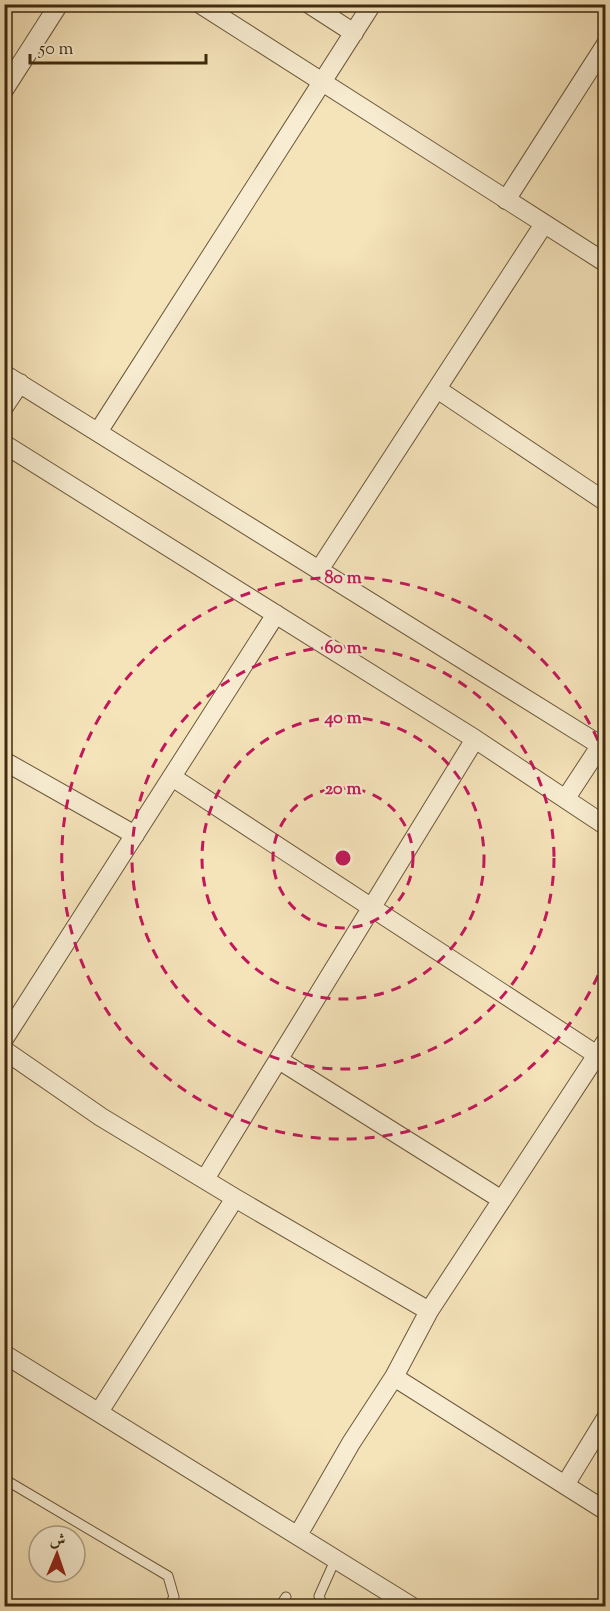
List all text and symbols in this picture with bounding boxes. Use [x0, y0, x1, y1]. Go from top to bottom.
scale bar [30, 27, 206, 65]
text: 50 m [38, 37, 74, 63]
text: 80 m [324, 566, 362, 592]
text: 60 m [324, 636, 362, 662]
text: 40 m [323, 706, 362, 732]
text: 20 m [325, 777, 361, 803]
centre of rings [333, 848, 353, 868]
north arrow [27, 1524, 87, 1584]
text: ش [49, 1530, 66, 1553]

